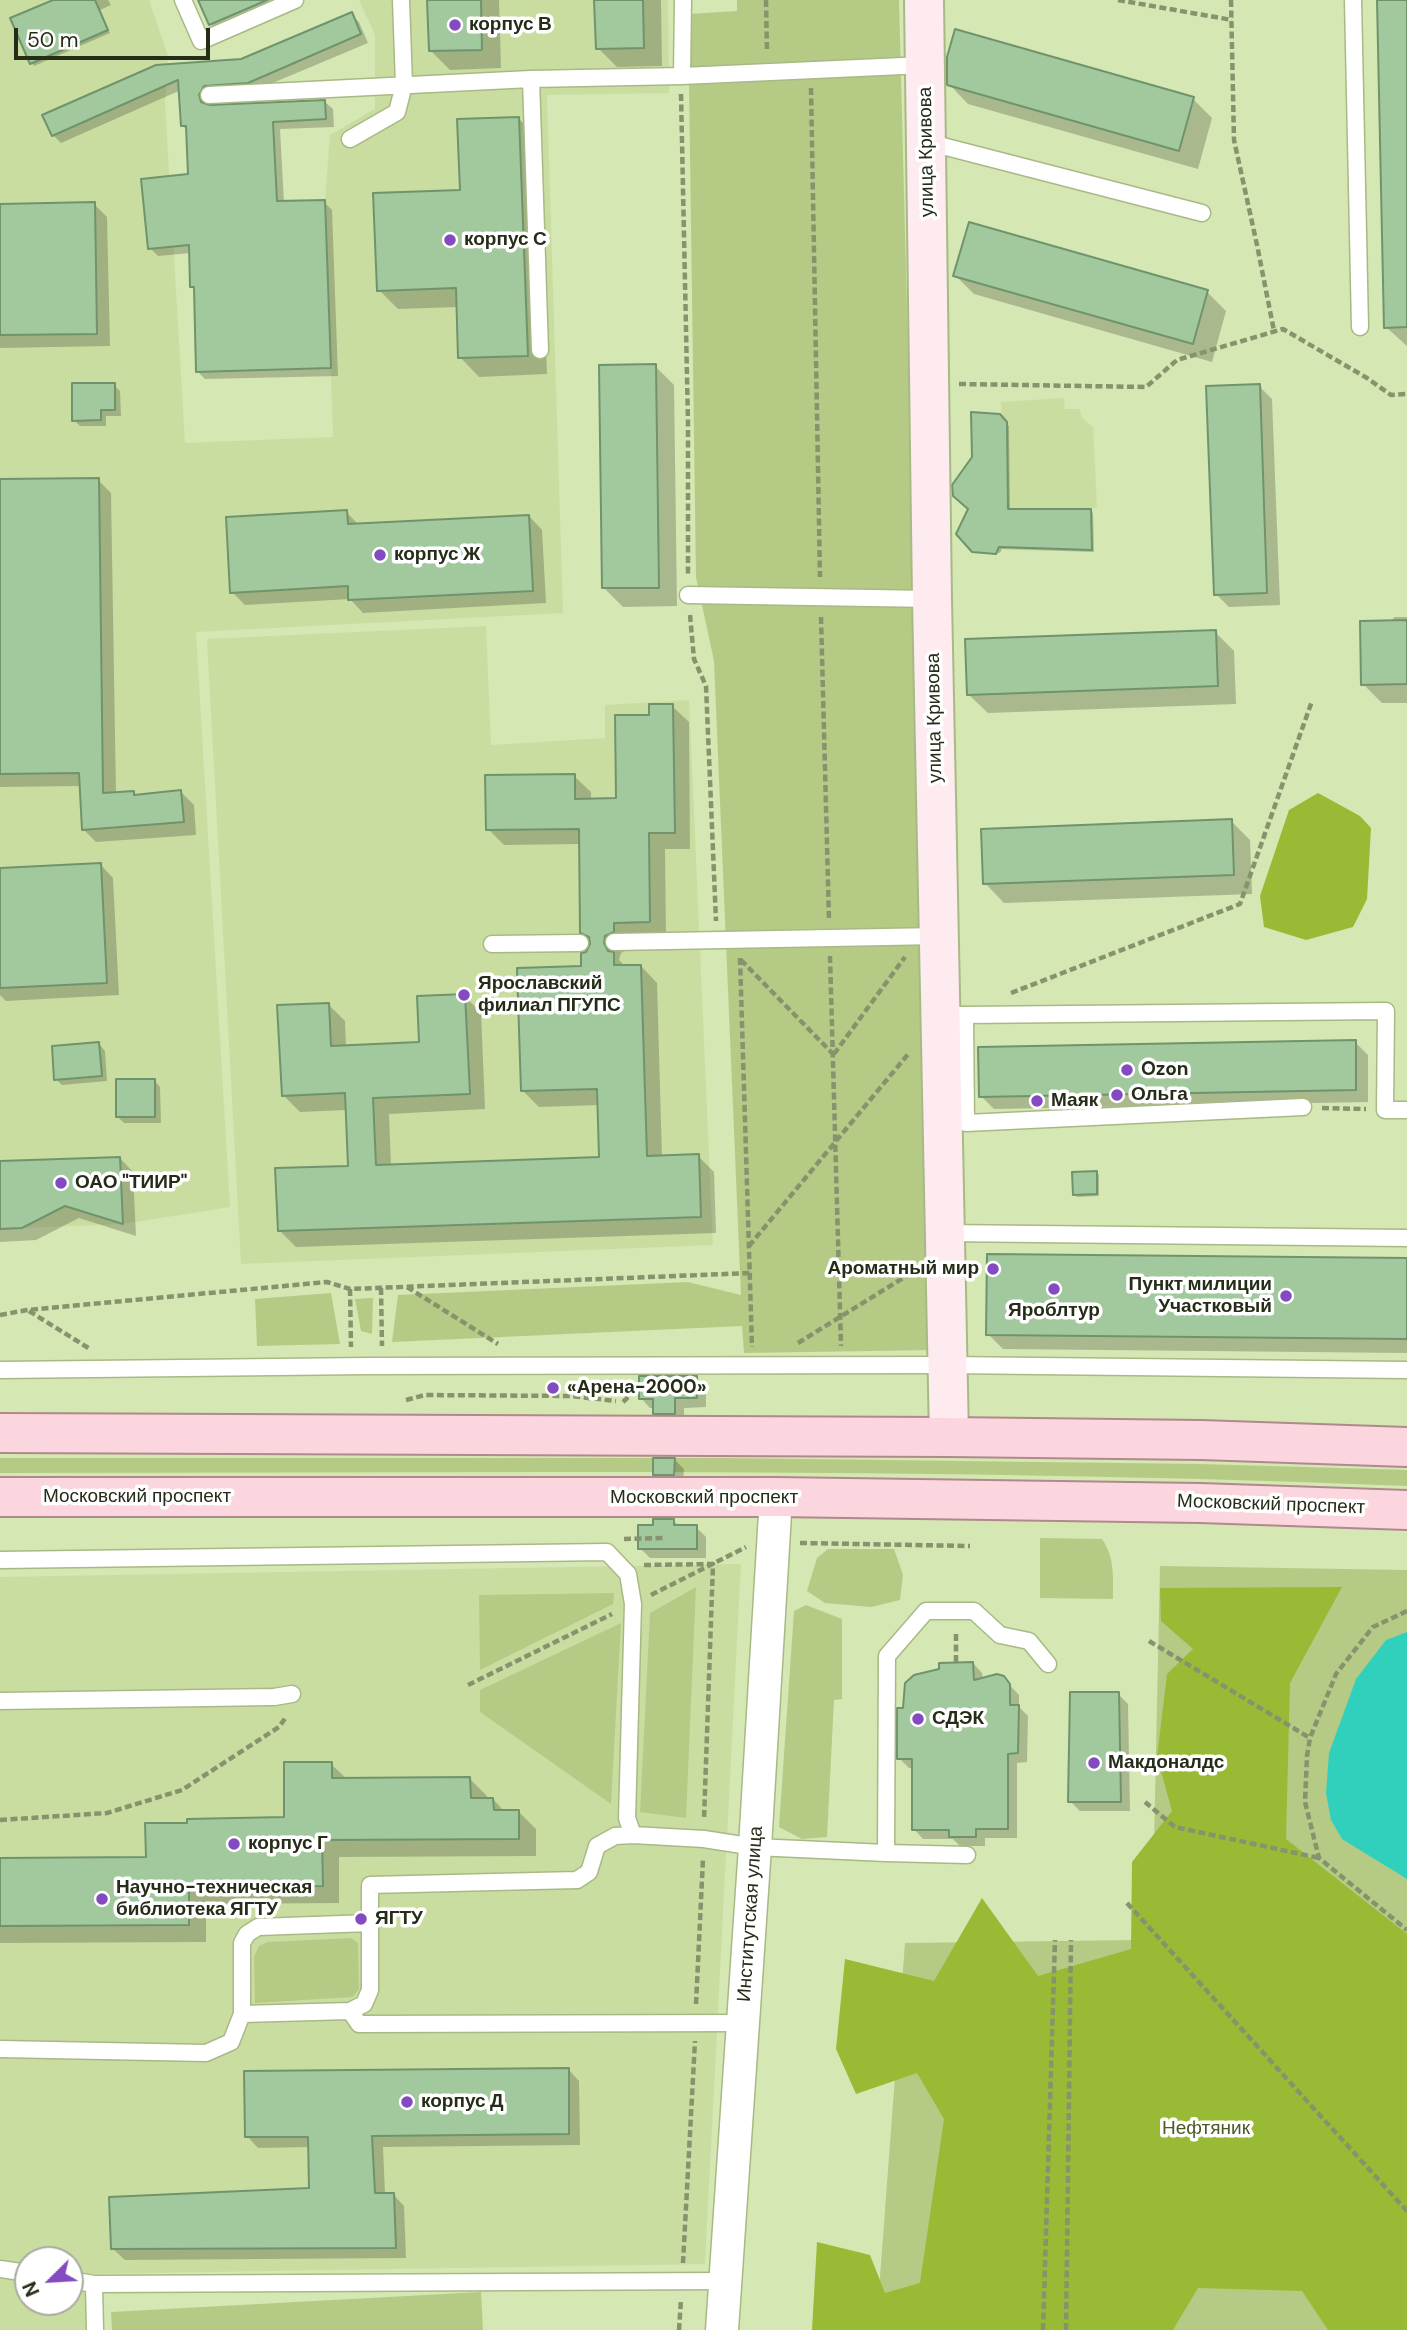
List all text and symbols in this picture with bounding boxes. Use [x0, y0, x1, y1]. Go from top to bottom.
scale bar [18, 14, 214, 58]
place label: корпус В [469, 14, 552, 36]
marker: корпус В [447, 17, 463, 33]
text: 50 m [27, 26, 78, 54]
street label: улица Кривова [914, 87, 940, 217]
place label: корпус С [464, 229, 547, 251]
marker: корпус С [442, 232, 458, 248]
place label: корпус Ж [394, 544, 480, 566]
marker: корпус Ж [372, 547, 388, 563]
street label: улица Кривова [922, 653, 948, 783]
place label: Ярославский филиал ПГУПС [478, 973, 621, 1017]
marker: Ярославский филиал ПГУПС [456, 987, 472, 1003]
place label: Ozon [1141, 1059, 1189, 1081]
marker: Ozon [1119, 1062, 1135, 1078]
place label: Ольга [1131, 1084, 1188, 1106]
marker: Ольга [1109, 1087, 1125, 1103]
place label: Маяк [1051, 1090, 1098, 1112]
marker: Маяк [1029, 1093, 1045, 1109]
place label: ОАО "ТИИР" [75, 1172, 188, 1194]
marker: ОАО "ТИИР" [53, 1175, 69, 1191]
place label: Ароматный мир [827, 1258, 979, 1280]
marker: Ароматный мир [985, 1261, 1001, 1277]
place label: Пункт милиции Участковый [1128, 1274, 1272, 1318]
marker: Яроблтур [1046, 1281, 1062, 1297]
marker: Пункт милиции Участковый [1278, 1288, 1294, 1304]
place label: Яроблтур [1008, 1300, 1100, 1322]
place label: «Арена-2000» [567, 1377, 706, 1399]
marker: «Арена-2000» [545, 1380, 561, 1396]
street label: Московский проспект [43, 1486, 231, 1508]
street label: Московский проспект [610, 1487, 798, 1509]
street label: Московский проспект [1177, 1490, 1365, 1520]
place label: СДЭК [932, 1708, 984, 1730]
marker: СДЭК [910, 1711, 926, 1727]
place label: Макдоналдс [1108, 1752, 1224, 1774]
marker: Макдоналдс [1086, 1755, 1102, 1771]
street label: Институтская улица [733, 1825, 769, 2003]
place label: корпус Г [248, 1833, 328, 1855]
marker: корпус Г [226, 1836, 242, 1852]
place label: Научно-техническая библиотека ЯГТУ [116, 1877, 312, 1921]
marker: Научно-техническая библиотека ЯГТУ [94, 1891, 110, 1907]
place label: ЯГТУ [375, 1908, 423, 1930]
marker: ЯГТУ [353, 1911, 369, 1927]
place label: корпус Д [421, 2091, 504, 2113]
marker: корпус Д [399, 2094, 415, 2110]
park label: Нефтяник [1162, 2118, 1250, 2140]
north arrow [14, 2246, 84, 2316]
text: N [17, 2278, 45, 2300]

